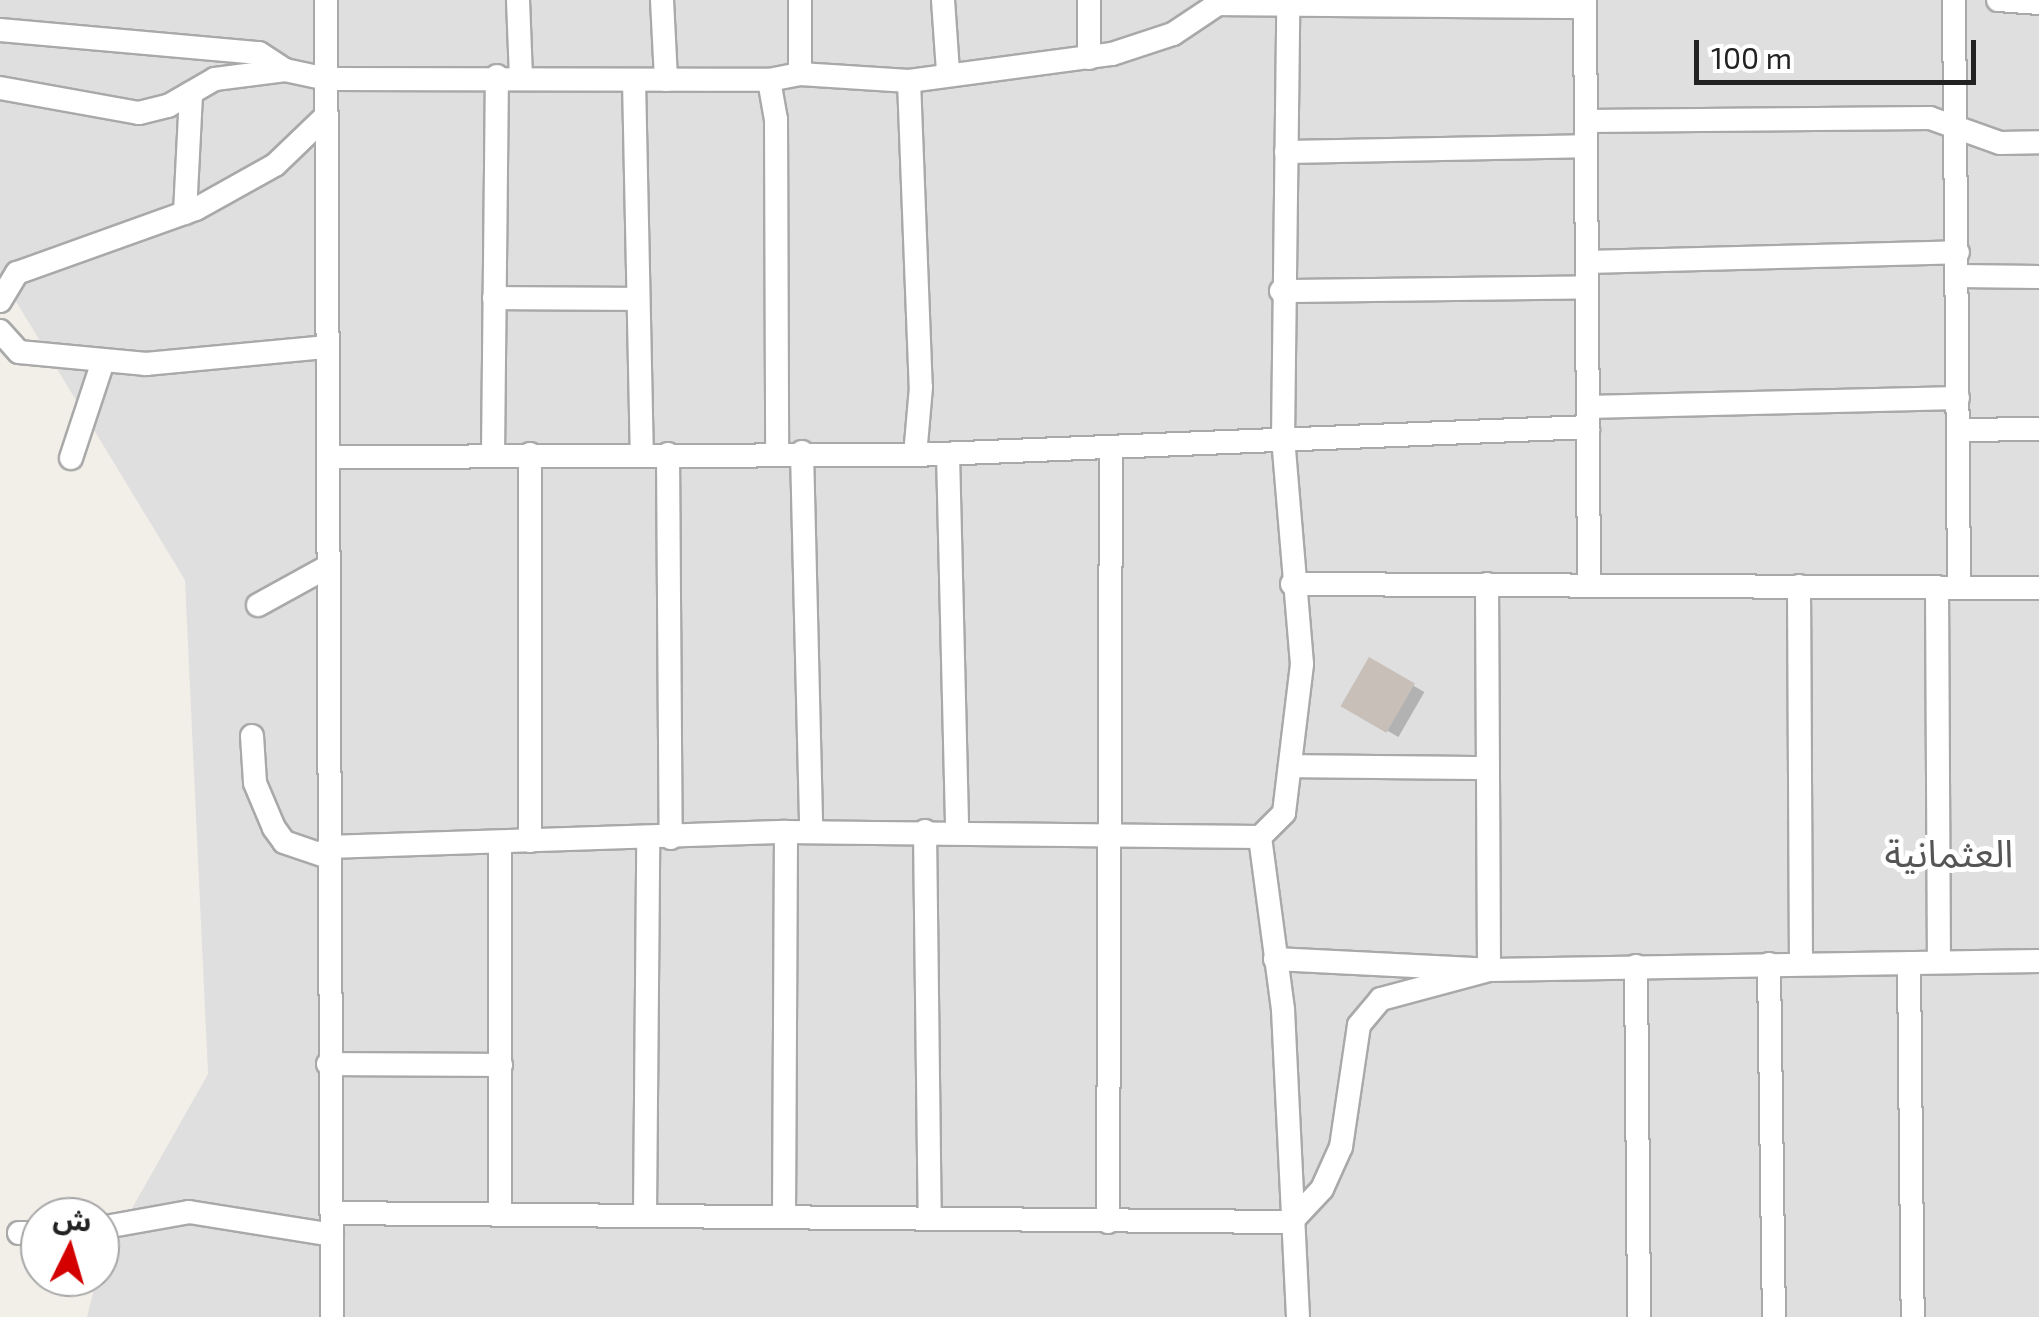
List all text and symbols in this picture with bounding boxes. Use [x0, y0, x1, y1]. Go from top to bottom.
scale bar [1699, 20, 1982, 82]
text: 100 m [1711, 39, 1792, 75]
district label: العثمانية [1885, 830, 2013, 876]
north arrow [20, 1197, 120, 1297]
text: ش [52, 1200, 93, 1238]

